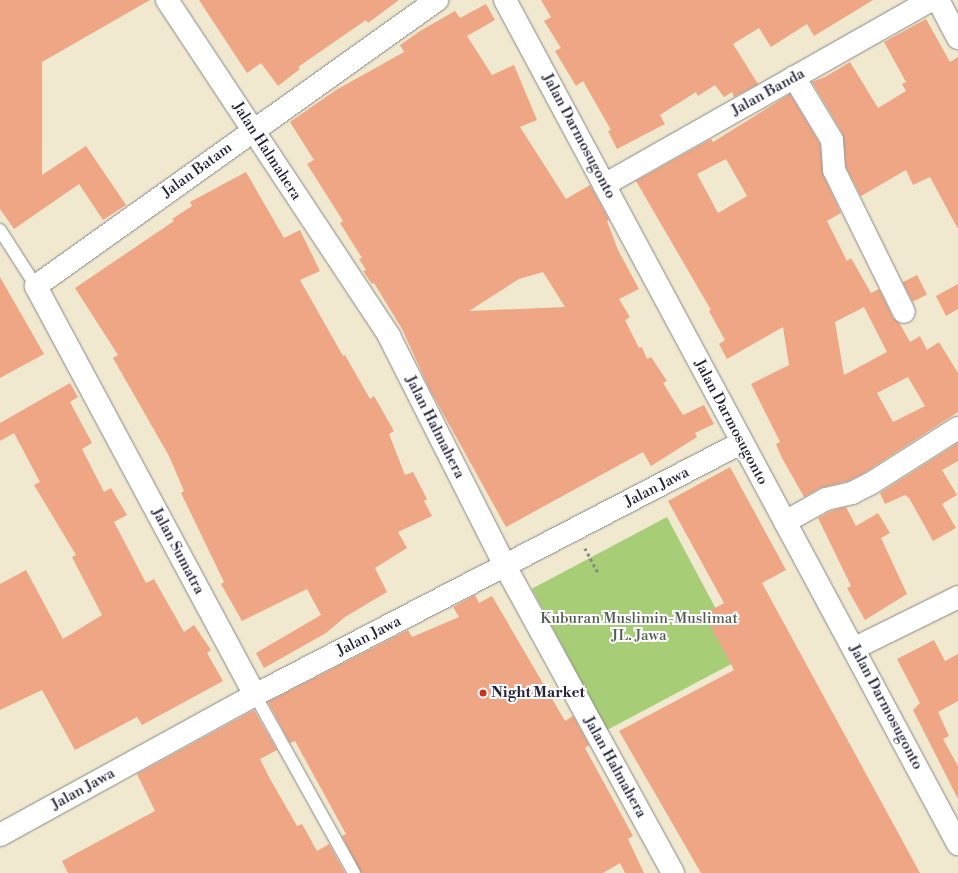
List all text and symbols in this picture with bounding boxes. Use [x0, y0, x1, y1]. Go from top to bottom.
street label: Jalan Banda [728, 64, 808, 120]
street label: Jalan Darmosugonto [538, 70, 620, 202]
street label: Jalan Halmahera [229, 99, 305, 203]
street label: Jalan Batam [158, 138, 236, 202]
street label: Jalan Darmosugonto [690, 356, 772, 488]
street label: Jalan Halmahera [401, 372, 469, 482]
street label: Jalan Jawa [622, 463, 692, 511]
street label: Jalan Sumatra [148, 505, 208, 597]
park label: Kuburan Muslimin-Muslimat JL. Jawa [540, 609, 738, 644]
street label: Jalan Jawa [334, 612, 404, 660]
street label: Jalan Darmosugonto [845, 641, 927, 773]
place label: Night Market [491, 684, 585, 702]
marker: Night Market [478, 688, 488, 698]
street label: Jalan Halmahera [580, 713, 650, 821]
street label: Jalan Jawa [48, 764, 118, 814]

